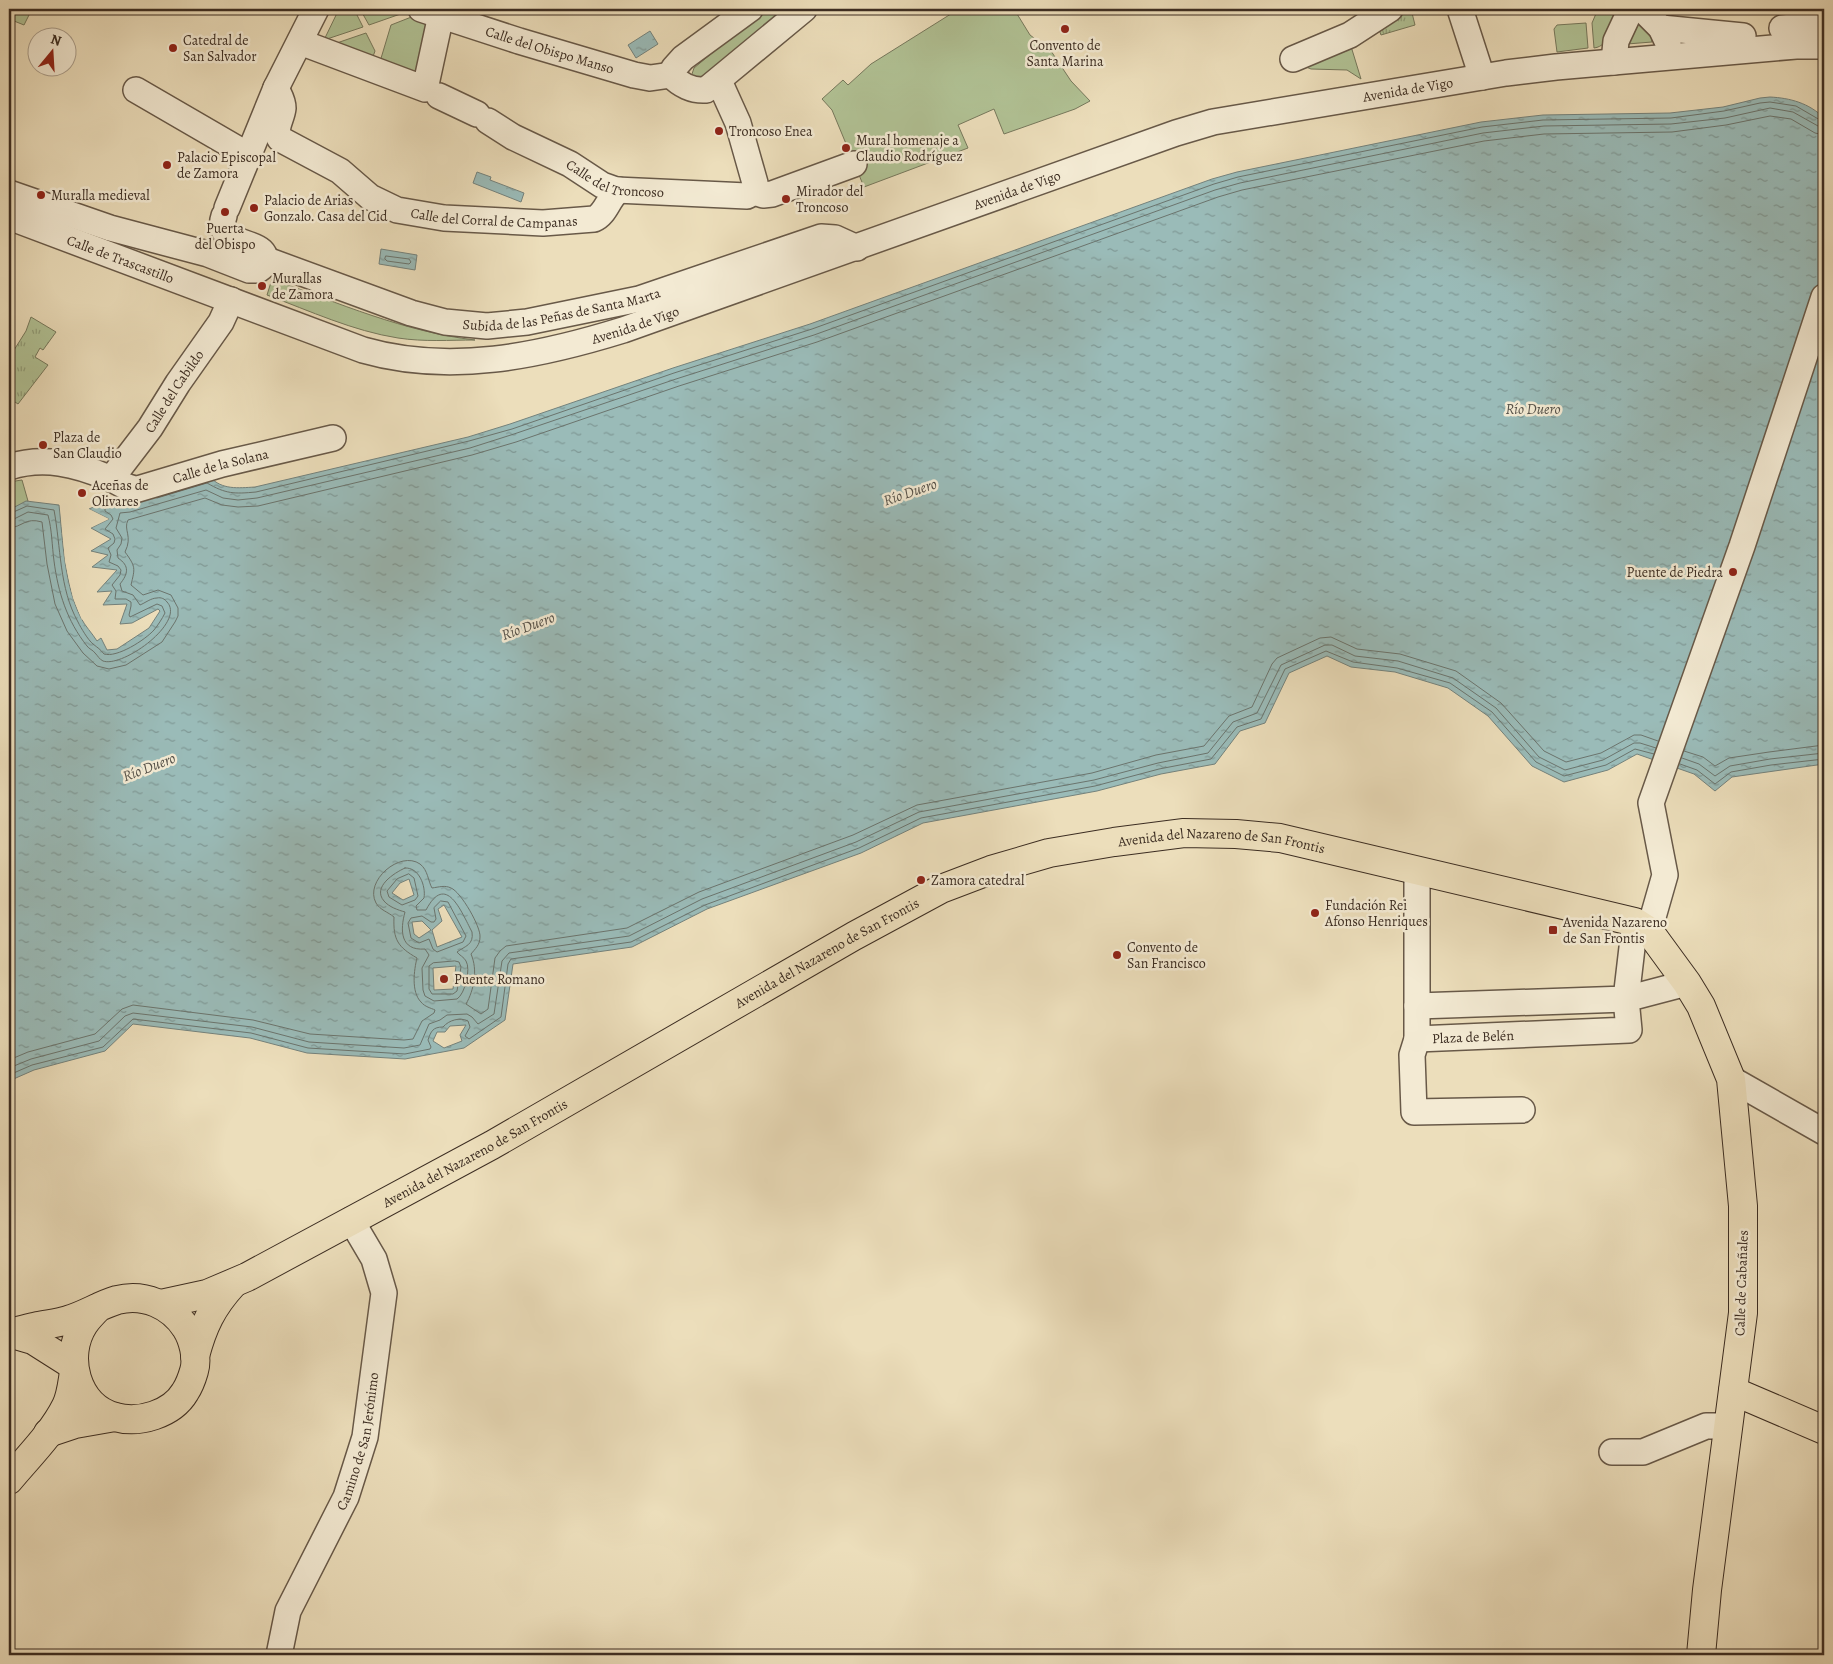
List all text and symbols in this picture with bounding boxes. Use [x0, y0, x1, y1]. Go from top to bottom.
street label: Calle del Obispo Manso [483, 22, 616, 79]
marker: Convento de Santa Marina [1059, 23, 1071, 35]
north arrow [28, 28, 78, 78]
text: N [48, 30, 64, 51]
place label: Catedral de San Salvador [183, 31, 257, 66]
place label: Convento de Santa Marina [1027, 36, 1104, 71]
marker: Catedral de San Salvador [167, 42, 179, 54]
street label: Avenida de Vigo [1360, 73, 1455, 107]
place label: Troncoso Enea [729, 122, 813, 141]
marker: Troncoso Enea [713, 125, 725, 137]
place label: Mural homenaje a Claudio Rodríguez [856, 131, 963, 166]
marker: Mural homenaje a Claudio Rodríguez [840, 142, 852, 154]
place label: Palacio Episcopal de Zamora [177, 148, 276, 183]
street label: Calle del Troncoso [562, 155, 664, 202]
marker: Palacio Episcopal de Zamora [161, 159, 173, 171]
street label: Avenida de Vigo [970, 166, 1063, 215]
place label: Mirador del Troncoso [796, 182, 864, 217]
place label: Muralla medieval [51, 186, 150, 205]
marker: Muralla medieval [35, 189, 47, 201]
place label: Palacio de Arias Gonzalo. Casa del Cid [264, 191, 388, 226]
marker: Mirador del Troncoso [780, 193, 792, 205]
marker: Palacio de Arias Gonzalo. Casa del Cid [248, 202, 260, 214]
street label: Calle del Corral de Campanas [409, 203, 578, 233]
marker: Puerta del Obispo [219, 206, 231, 218]
place label: Puerta del Obispo [195, 219, 255, 254]
street label: Calle de Trascastillo [64, 231, 176, 288]
place label: Murallas de Zamora [272, 269, 334, 304]
marker: Murallas de Zamora [256, 280, 268, 292]
street label: Subida de las Peñas de Santa Marta [462, 283, 663, 336]
street label: Avenida de Vigo [589, 302, 682, 349]
street label: Calle del Cabildo [140, 346, 208, 437]
water label: Río Duero [1505, 399, 1561, 419]
place label: Plaza de San Claudio [53, 428, 122, 463]
marker: Plaza de San Claudio [37, 439, 49, 451]
street label: Calle de la Solana [170, 444, 271, 488]
water label: Río Duero [881, 474, 939, 510]
place label: Aceñas de Olivares [91, 476, 149, 511]
marker: Aceñas de Olivares [76, 487, 88, 499]
place label: Puente de Piedra [1626, 563, 1723, 582]
marker: Puente de Piedra [1727, 566, 1739, 578]
water label: Río Duero [499, 607, 557, 645]
water label: Río Duero [120, 748, 178, 786]
street label: Avenida del Nazareno de San Frontis [1116, 824, 1327, 858]
place label: Zamora catedral [931, 871, 1025, 890]
marker: Zamora catedral [915, 874, 927, 886]
street label: Avenida del Nazareno de San Frontis [731, 894, 923, 1013]
place label: Fundación Rei Afonso Henriques [1324, 896, 1428, 931]
marker: Fundación Rei Afonso Henriques [1309, 907, 1321, 919]
place label: Avenida Nazareno de San Frontis [1562, 913, 1667, 948]
marker: Avenida Nazareno de San Frontis [1547, 924, 1559, 936]
place label: Convento de San Francisco [1127, 938, 1206, 973]
marker: Convento de San Francisco [1111, 949, 1123, 961]
place label: Puente Romano [454, 970, 545, 989]
marker: Puente Romano [438, 973, 450, 985]
street label: Plaza de Belén [1432, 1026, 1515, 1048]
street label: Avenida del Nazareno de San Frontis [378, 1094, 571, 1213]
street label: Calle de Cabañales [1730, 1230, 1753, 1336]
street label: Camino de San Jerónimo [332, 1371, 383, 1514]

